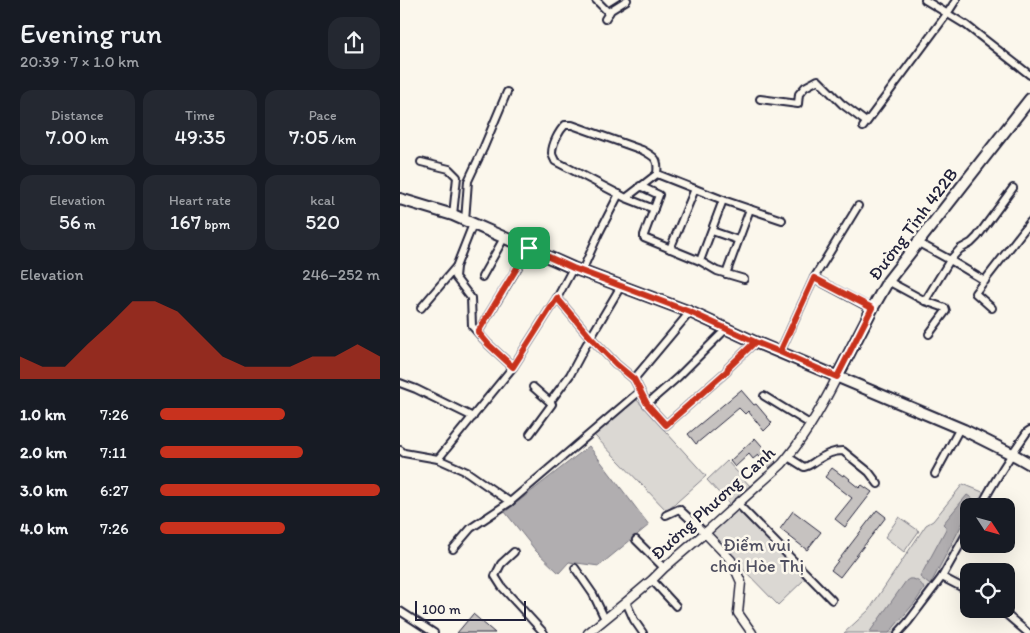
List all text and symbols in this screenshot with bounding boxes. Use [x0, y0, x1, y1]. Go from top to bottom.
text: Evening run [20, 16, 162, 50]
button: share [328, 17, 380, 69]
text: 20:39 · 7 × 1.0 km [20, 52, 139, 71]
text: Distance [51, 107, 104, 124]
text: Time [185, 107, 215, 124]
text: Pace [309, 107, 337, 124]
text: 7.00 [46, 124, 87, 149]
text: 49:35 [174, 124, 226, 149]
text: 7:05 [289, 124, 329, 149]
text: km [87, 131, 109, 148]
text: /km [329, 131, 356, 148]
street label: Đường Tỉnh 422B [864, 163, 962, 285]
text: Elevation [50, 192, 105, 209]
text: Heart rate [169, 192, 231, 209]
text: kcal [310, 192, 335, 209]
text: 56 [59, 209, 81, 234]
text: 167 [170, 209, 201, 234]
text: 520 [305, 209, 340, 234]
text: m [81, 216, 96, 233]
text: bpm [201, 216, 230, 233]
pin [508, 227, 550, 269]
icon: arrive [515, 234, 543, 262]
text: Elevation [20, 265, 84, 284]
text: 246–252 m [302, 265, 380, 284]
text: 1.0 km [20, 405, 66, 424]
text: 7:26 [100, 405, 129, 424]
street label: Đường Phương Canh [646, 441, 780, 564]
text: 2.0 km [20, 443, 67, 462]
text: 7:11 [100, 443, 127, 462]
text: 3.0 km [20, 481, 67, 500]
text: 6:27 [100, 481, 129, 500]
north arrow [960, 498, 1015, 552]
map controls [960, 498, 1015, 618]
text: 4.0 km [20, 519, 68, 538]
text: 7:26 [100, 519, 129, 538]
park label: Điểm vui chơi Hòe Thị [710, 534, 804, 577]
button: locate [960, 563, 1015, 618]
scale bar [415, 598, 526, 621]
text: 100 m [422, 601, 461, 618]

